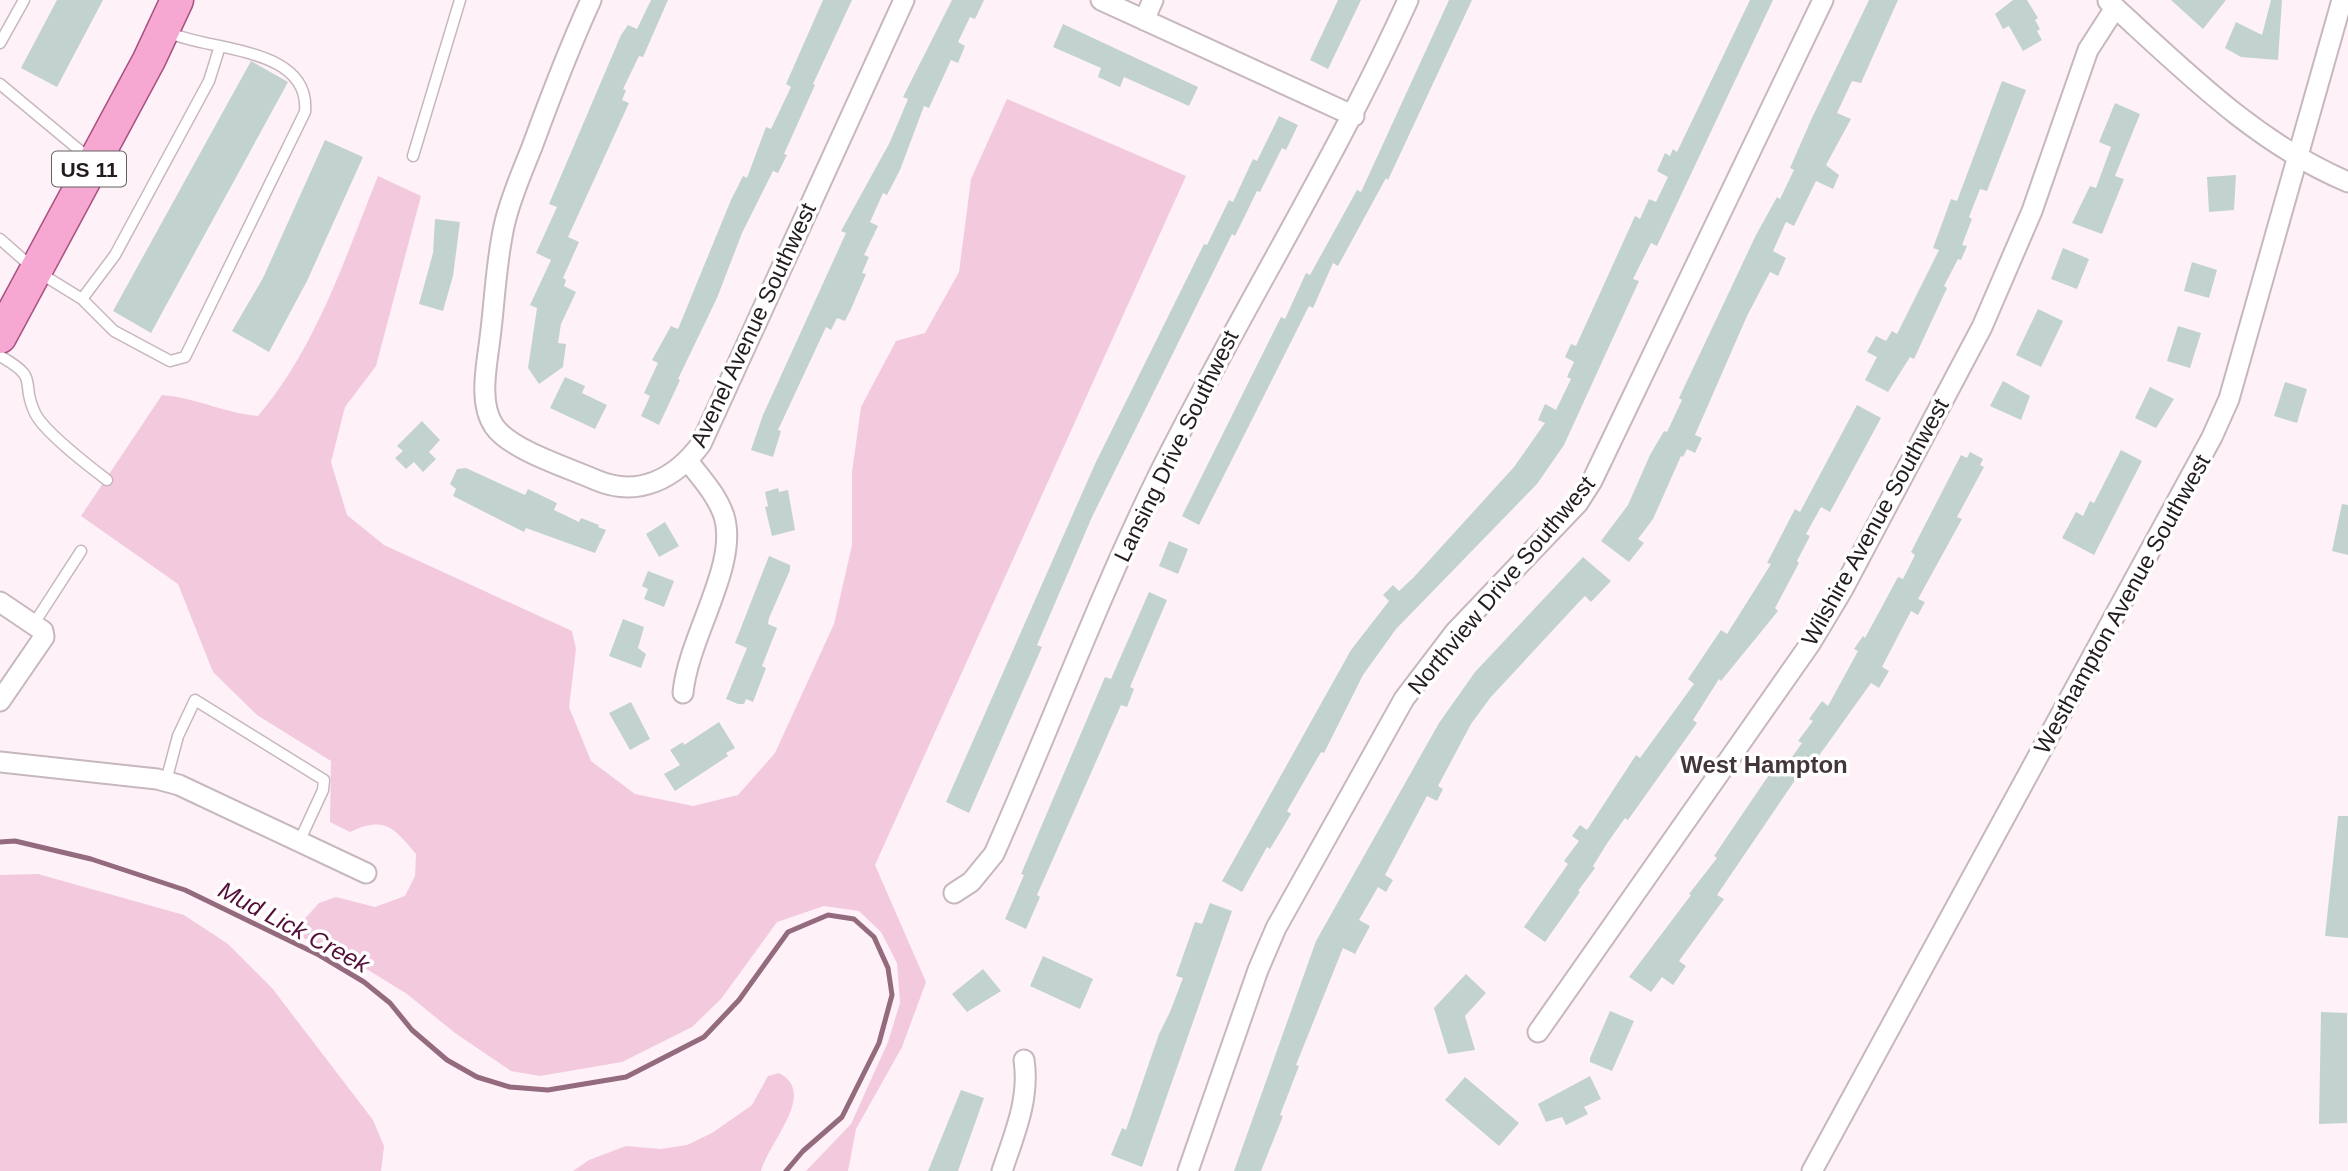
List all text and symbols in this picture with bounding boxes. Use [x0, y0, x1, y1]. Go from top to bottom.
road number: US 11 [52, 152, 126, 186]
street label: Avenel Avenue Southwest [685, 198, 821, 451]
street label: Lansing Drive Southwest [1109, 325, 1244, 566]
street label: Wilshire Avenue Southwest [1796, 393, 1954, 650]
street label: Westhampton Avenue Southwest [2029, 449, 2216, 758]
street label: Northview Drive Southwest [1402, 470, 1600, 699]
district label: West Hampton [1680, 751, 1848, 778]
water label: Mud Lick Creek [214, 876, 376, 979]

